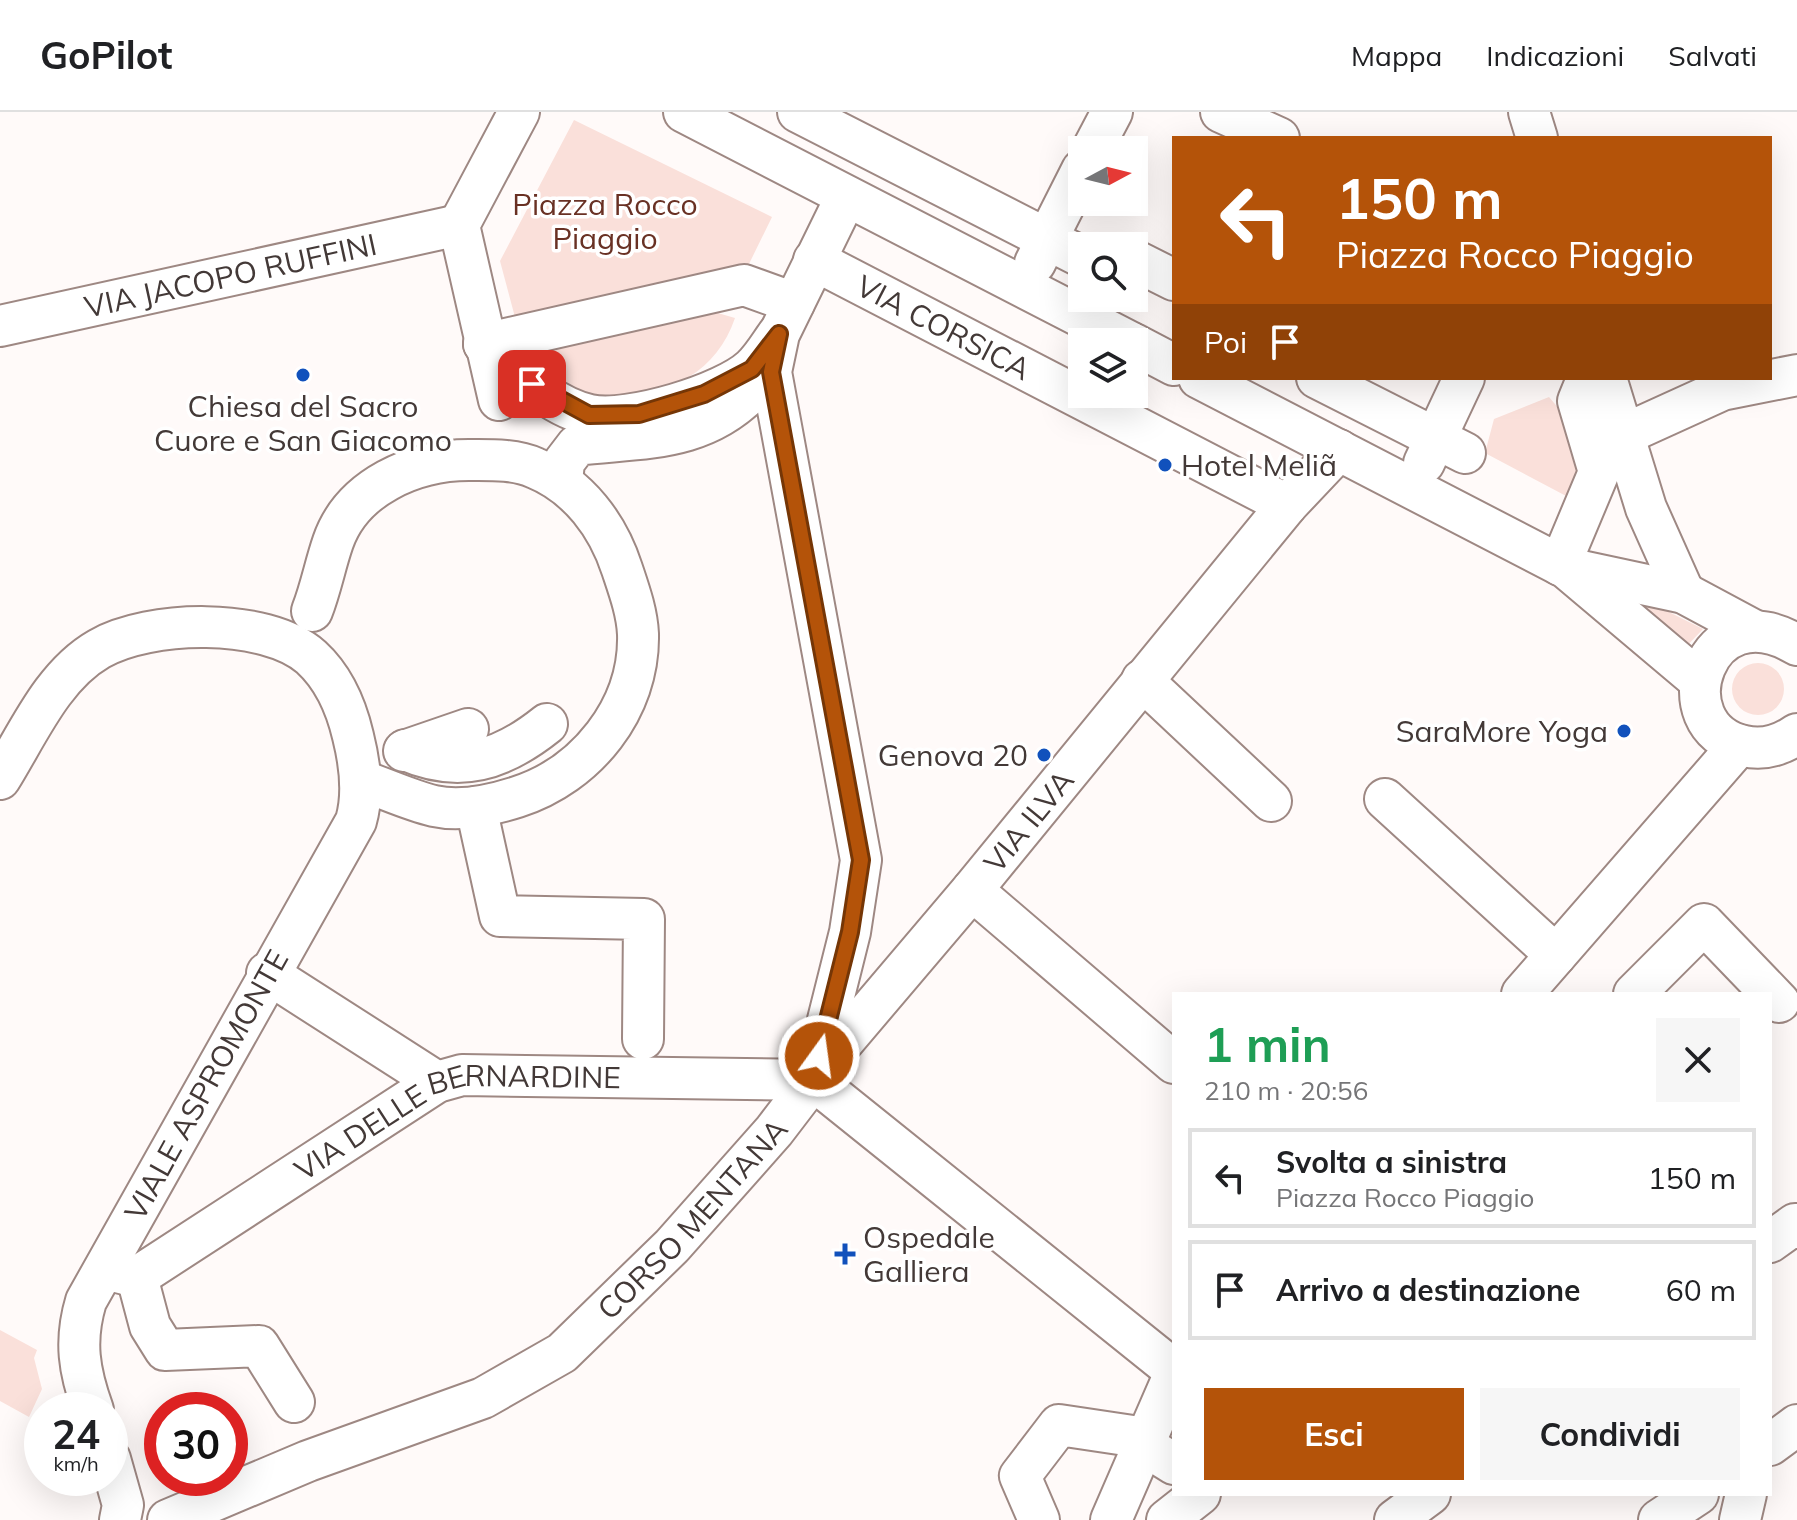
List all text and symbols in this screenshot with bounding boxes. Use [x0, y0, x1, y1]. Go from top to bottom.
text: GoPilot [40, 31, 172, 79]
text: Mappa [1351, 38, 1442, 73]
text: Indicazioni [1486, 38, 1624, 73]
text: Salvati [1668, 38, 1757, 73]
north arrow [1068, 136, 1148, 216]
map controls [1068, 136, 1148, 408]
text: 150 m [1336, 163, 1503, 233]
icon: left [1204, 168, 1308, 272]
park label: Piazza Rocco Piaggio [512, 185, 698, 257]
street label: VIA JACOPO RUFFINI [81, 225, 380, 326]
button: search [1068, 232, 1148, 312]
text: Piazza Rocco Piaggio [1336, 232, 1694, 277]
street label: VIA CORSICA [850, 266, 1037, 388]
icon: arrive [1263, 320, 1307, 364]
text: Poi [1204, 323, 1247, 361]
button: layers [1068, 328, 1148, 408]
pin [498, 350, 566, 418]
icon: arrive [510, 362, 554, 406]
marker: Chiesa del Sacro Cuore e San Giacomo [294, 366, 312, 384]
place label: Chiesa del Sacro Cuore e San Giacomo [154, 387, 452, 459]
place label: Hotel Meliã [1181, 446, 1337, 484]
marker: Hotel Meliã [1156, 456, 1174, 474]
place label: SaraMore Yoga [1396, 712, 1608, 750]
marker: SaraMore Yoga [1615, 722, 1633, 740]
place label: Genova 20 [878, 736, 1028, 774]
marker: Genova 20 [1035, 746, 1053, 764]
street label: VIA ILVA [975, 762, 1082, 880]
street label: VIALE ASPROMONTE [116, 943, 296, 1227]
position arrow [777, 1014, 861, 1098]
text: 1 min [1204, 1014, 1331, 1074]
button: close [1656, 1018, 1740, 1102]
street label: VIA DELLE BERNARDINE [287, 1056, 621, 1189]
text: 210 m · 20:56 [1204, 1074, 1368, 1107]
street label: CORSO MENTANA [589, 1110, 795, 1327]
text: Svolta a sinistra [1276, 1143, 1507, 1181]
icon: left [1208, 1156, 1252, 1200]
text: 150 m [1648, 1159, 1736, 1197]
text: Piazza Rocco Piaggio [1276, 1181, 1534, 1214]
place label: Ospedale Galliera [863, 1218, 995, 1290]
marker: Ospedale Galliera [834, 1243, 856, 1265]
icon: arrive [1208, 1268, 1252, 1312]
text: Arrivo a destinazione [1276, 1271, 1580, 1309]
text: 60 m [1666, 1271, 1736, 1309]
button: Esci [1204, 1388, 1464, 1480]
button: Condividi [1480, 1388, 1740, 1480]
speed limit sign: 30 [144, 1392, 248, 1496]
text: 24 [52, 1409, 100, 1459]
text: km/h [53, 1451, 99, 1476]

